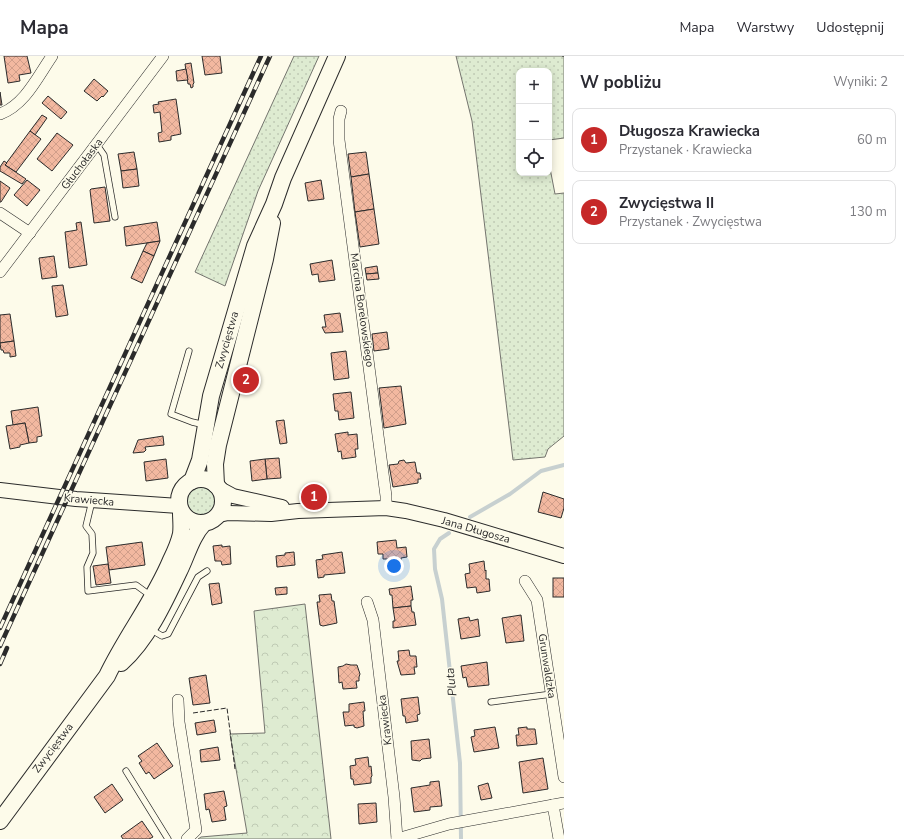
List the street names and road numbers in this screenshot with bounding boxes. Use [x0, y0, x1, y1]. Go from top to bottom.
street label: Głuchołaska [58, 135, 106, 193]
street label: Marcina Borelowskiego [347, 252, 377, 368]
street label: Zwycięstwa [212, 309, 242, 370]
street label: Krawiecka [63, 490, 115, 510]
street label: Jana Długosza [439, 513, 512, 547]
street label: Grunwaldzka [534, 633, 560, 700]
street label: Krawiecka [374, 694, 396, 746]
street label: Zwycięstwa [29, 720, 77, 776]

